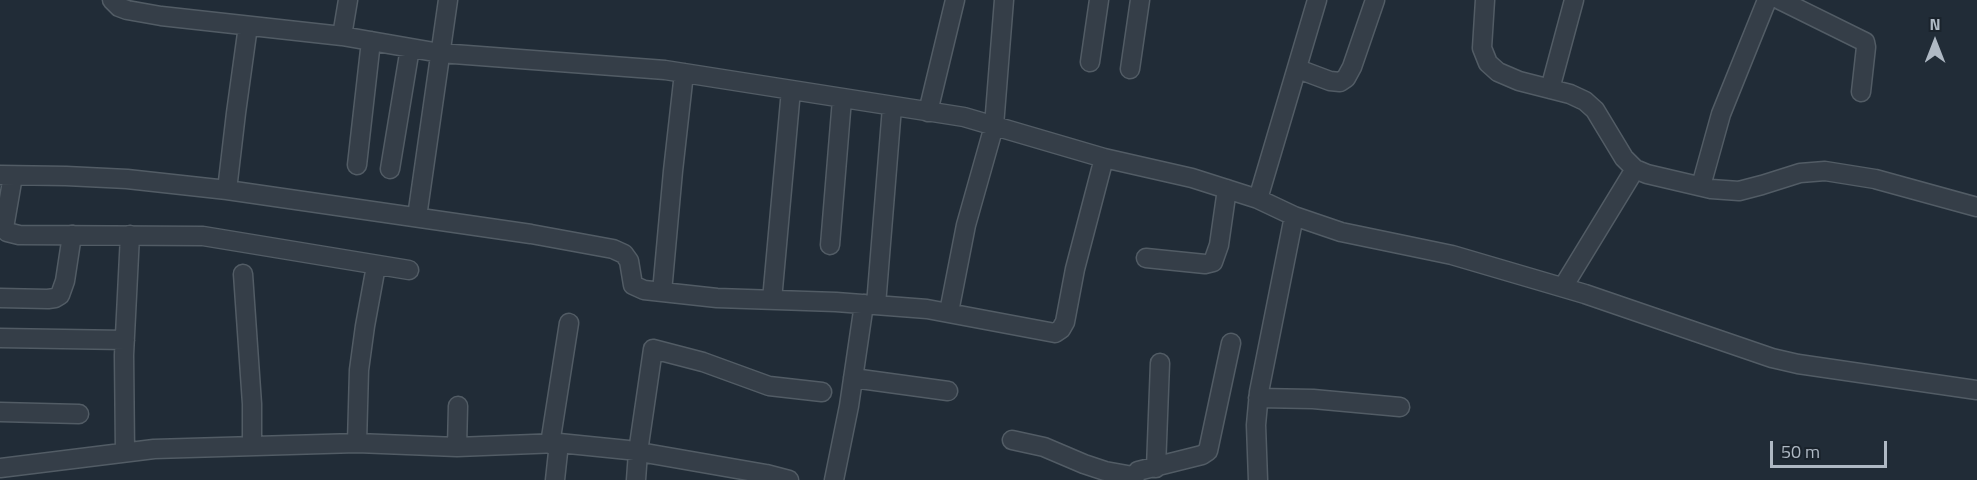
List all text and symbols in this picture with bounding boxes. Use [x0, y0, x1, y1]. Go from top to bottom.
north arrow [1905, 12, 1965, 72]
text: N [1929, 12, 1941, 36]
scale bar [1773, 429, 1890, 467]
text: 50 m [1781, 438, 1820, 465]

